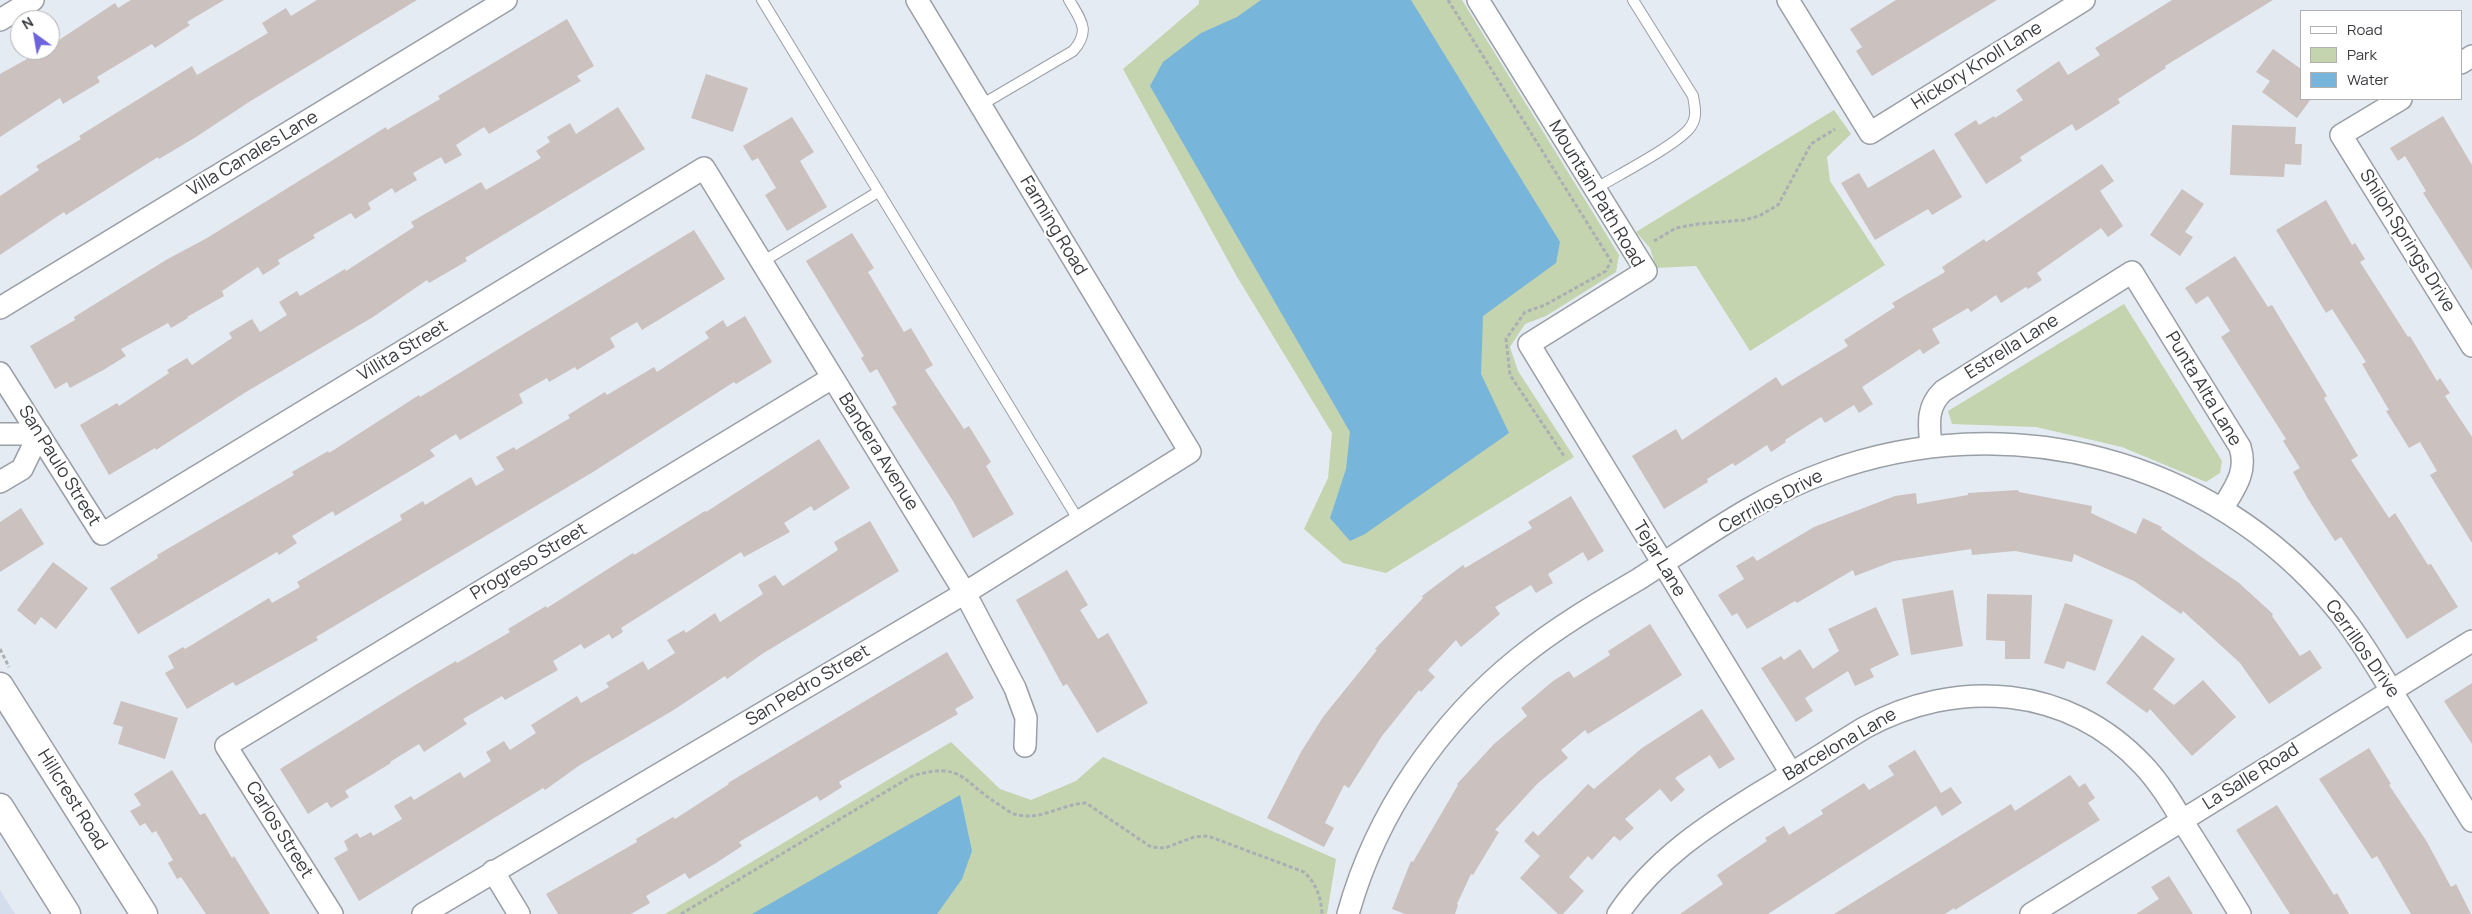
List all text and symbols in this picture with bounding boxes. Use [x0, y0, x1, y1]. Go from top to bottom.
north arrow [10, 10, 60, 60]
legend [2300, 10, 2462, 100]
text: N [18, 12, 37, 33]
street label: Hickory Knoll Lane [1908, 17, 2046, 115]
text: Road [2347, 19, 2383, 40]
text: Park [2347, 44, 2377, 65]
text: Water [2347, 69, 2389, 90]
street label: Villa Canales Lane [184, 107, 322, 201]
street label: Mountain Path Road [1544, 117, 1648, 271]
street label: Shiloh Springs Drive [2354, 166, 2460, 316]
street label: Farming Road [1015, 172, 1091, 280]
street label: Estrella Lane [1961, 310, 2063, 384]
street label: Villita Street [354, 316, 452, 386]
street label: Punta Alta Lane [2160, 328, 2246, 450]
street label: Bandera Avenue [833, 389, 923, 515]
street label: San Paulo Street [13, 402, 105, 530]
street label: Cerrillos Drive [1715, 466, 1827, 538]
street label: Tejar Lane [1628, 517, 1690, 601]
street label: Progreso Street [467, 519, 591, 605]
street label: Cerrillos Drive [2320, 596, 2404, 702]
street label: San Pedro Street [742, 640, 874, 732]
street label: Barcelona Lane [1780, 704, 1900, 786]
street label: La Salle Road [2199, 739, 2303, 815]
street label: Hillcrest Road [32, 746, 112, 854]
street label: Carlos Street [241, 778, 317, 882]

